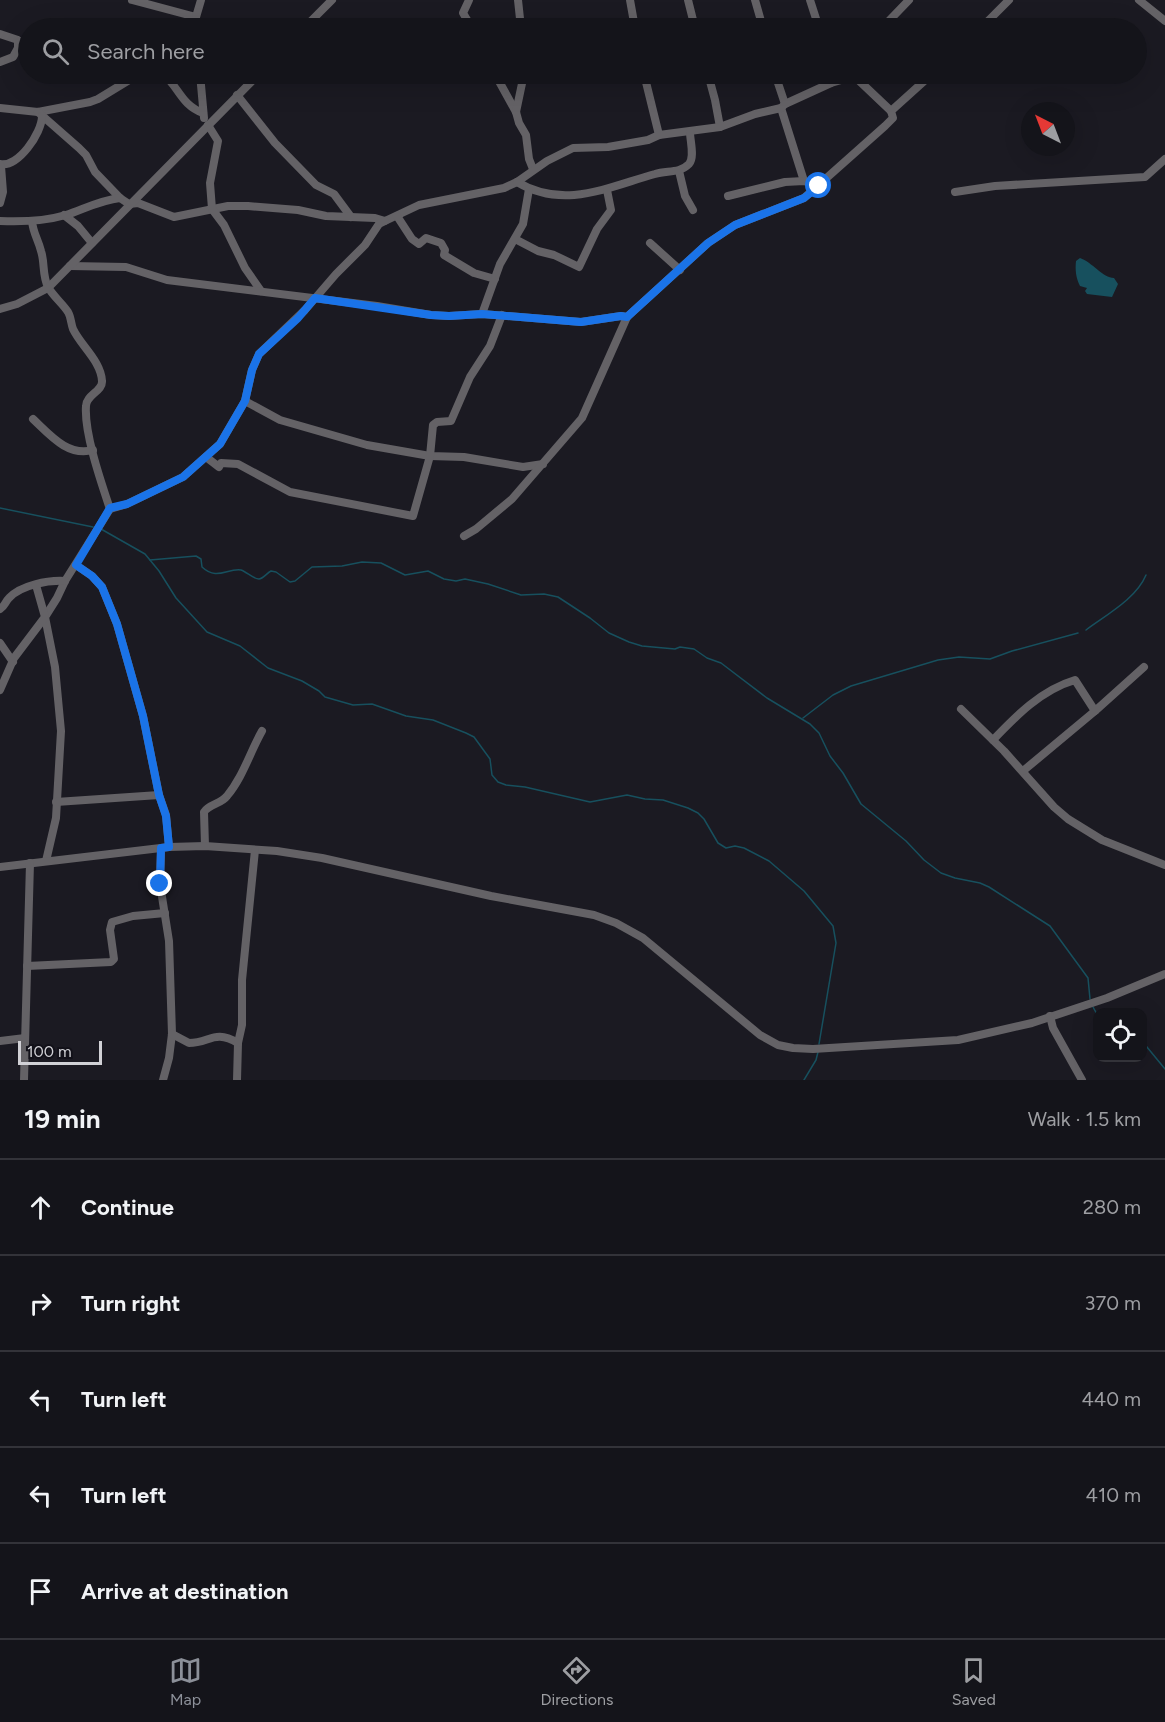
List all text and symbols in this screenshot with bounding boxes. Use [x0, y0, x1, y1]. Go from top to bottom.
search box [18, 18, 1147, 84]
icon: search [39, 35, 72, 68]
text: Search here [87, 38, 205, 65]
north arrow [1021, 102, 1075, 156]
route start [805, 172, 831, 198]
route end [146, 870, 172, 896]
map controls [1093, 1008, 1147, 1062]
button: locate [1093, 1008, 1147, 1062]
scale bar [18, 1038, 102, 1066]
text: 100 m [27, 1042, 72, 1061]
text: 19 min [24, 1103, 101, 1135]
text: Walk · 1.5 km [1028, 1107, 1141, 1131]
icon: ahead [24, 1191, 57, 1224]
text: Continue [81, 1194, 174, 1221]
text: 280 m [1083, 1195, 1141, 1219]
icon: right [24, 1287, 57, 1320]
text: Turn right [81, 1290, 180, 1317]
text: 370 m [1085, 1291, 1141, 1315]
icon: left [24, 1383, 57, 1416]
text: Turn left [81, 1386, 167, 1413]
text: 440 m [1081, 1387, 1141, 1411]
icon: left [24, 1479, 57, 1512]
text: Turn left [81, 1482, 167, 1509]
text: 410 m [1086, 1483, 1141, 1507]
icon: arrive [24, 1575, 57, 1608]
text: Arrive at destination [81, 1578, 289, 1605]
tab: Map [169, 1654, 202, 1709]
tab: Directions [540, 1654, 613, 1709]
tab: Saved [952, 1654, 996, 1709]

